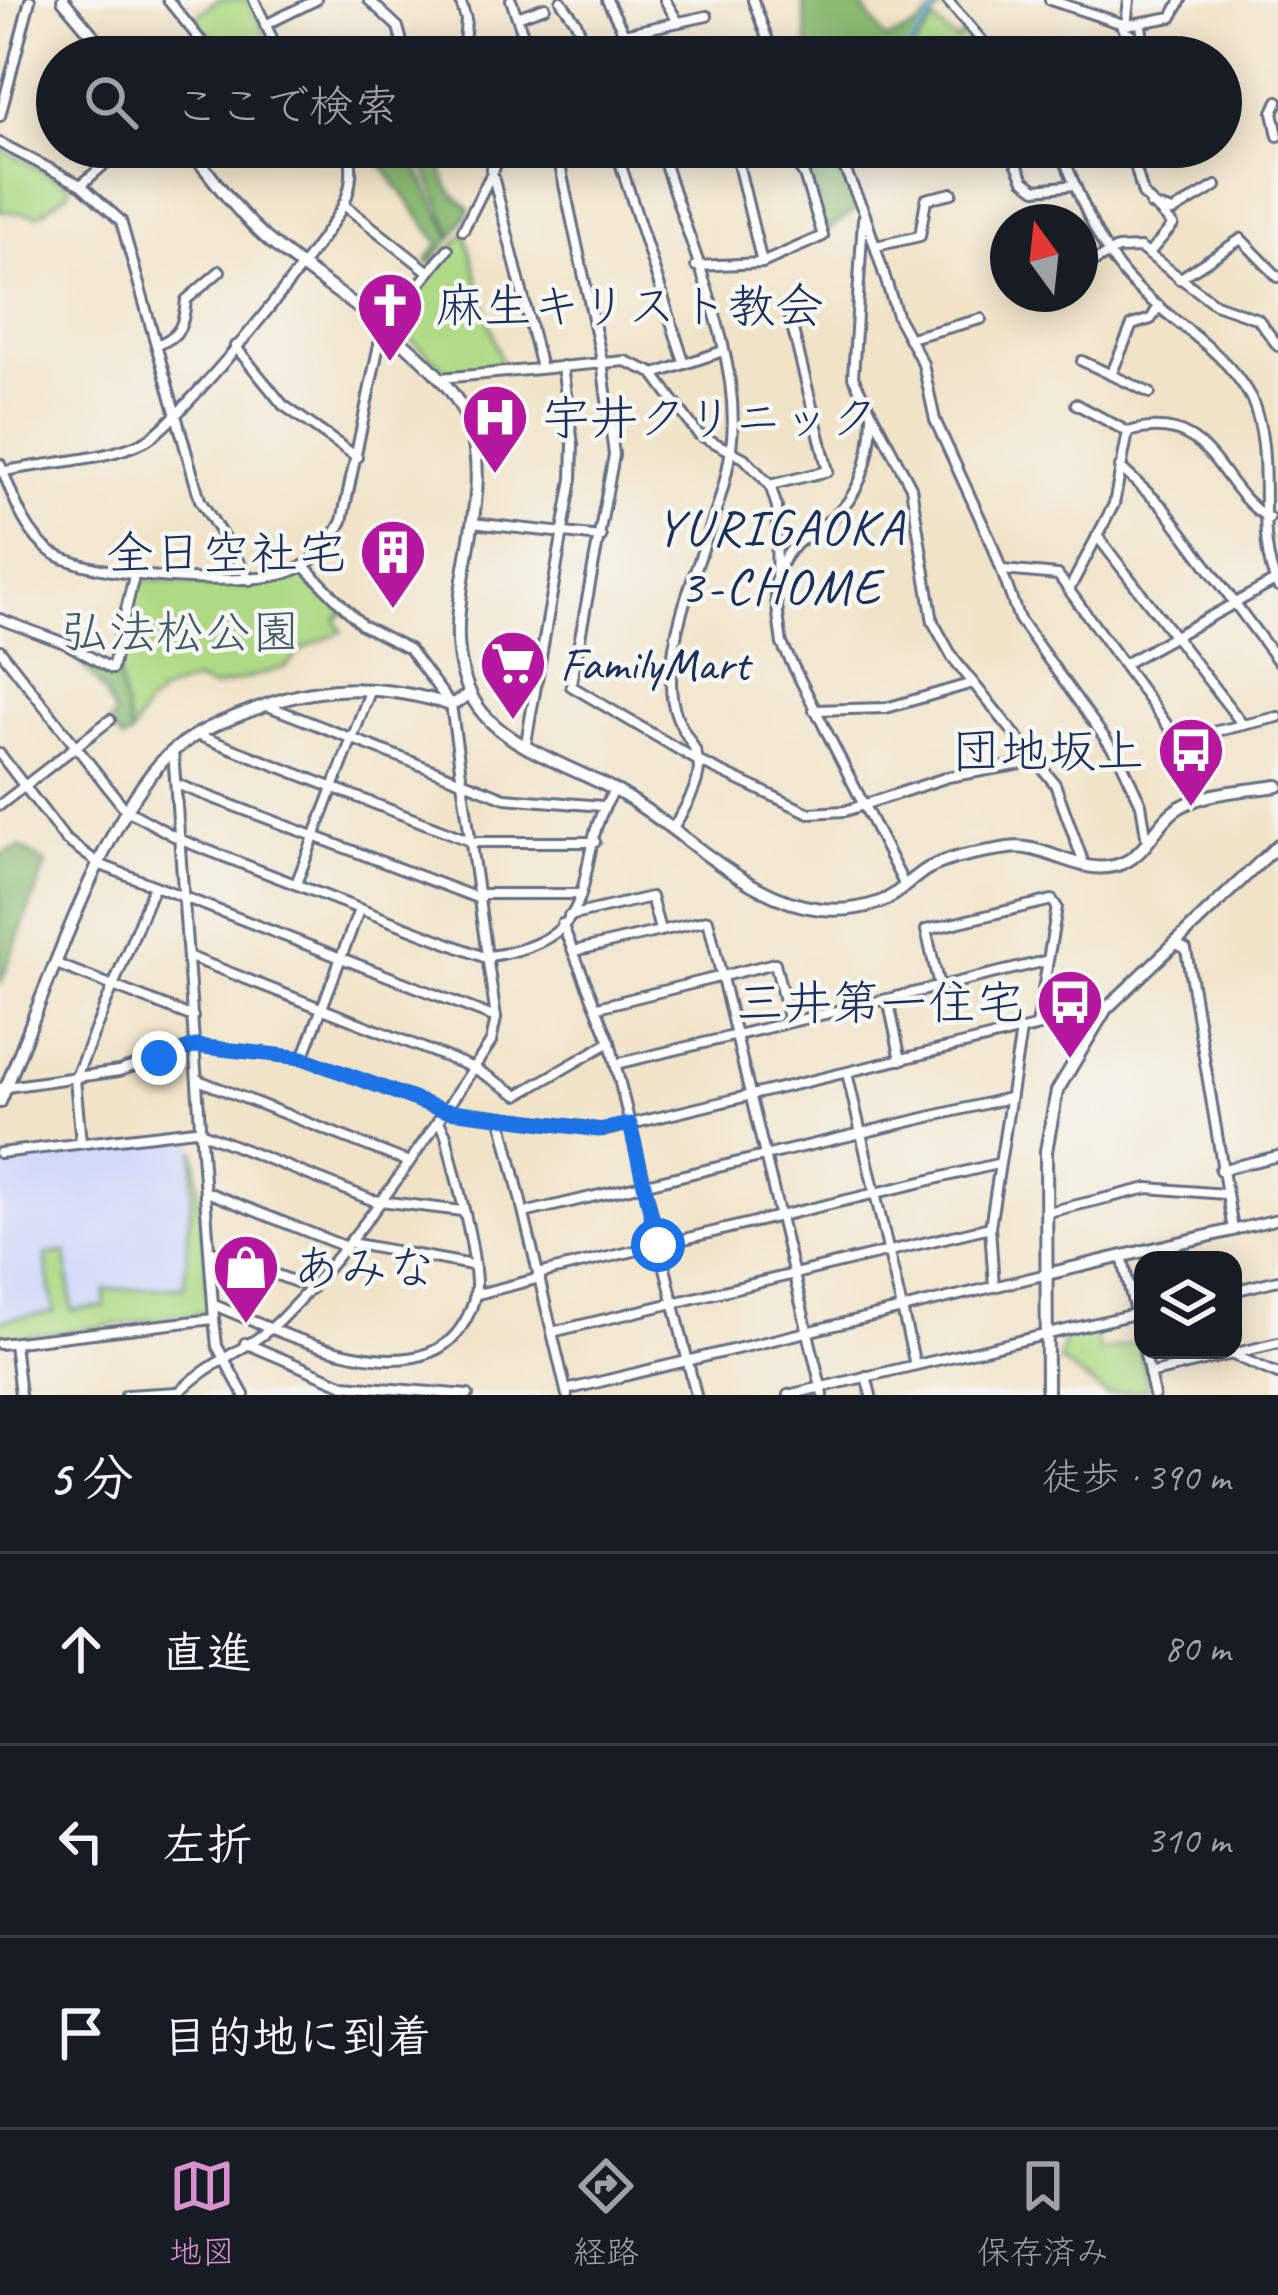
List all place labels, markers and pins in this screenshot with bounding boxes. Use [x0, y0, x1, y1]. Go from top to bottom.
church icon: 麻生キリスト教会 [355, 270, 425, 364]
place label: 麻生キリスト教会 [436, 276, 824, 336]
hospital icon: 宇井クリニック [460, 382, 530, 476]
place label: 宇井クリニック [542, 388, 878, 448]
building icon: 全日空社宅 [358, 517, 428, 611]
place label: 全日空社宅 [106, 523, 346, 583]
supermarket icon: FamilyMart [478, 628, 548, 722]
place label: FamilyMart [560, 634, 753, 694]
bus stop icon: 団地坂上 [1156, 715, 1226, 809]
place label: 団地坂上 [952, 721, 1144, 781]
bus stop icon: 三井第一住宅 [1035, 967, 1105, 1061]
place label: 三井第一住宅 [736, 973, 1024, 1033]
shop icon: あみな [211, 1232, 281, 1326]
place label: あみな [292, 1238, 436, 1298]

